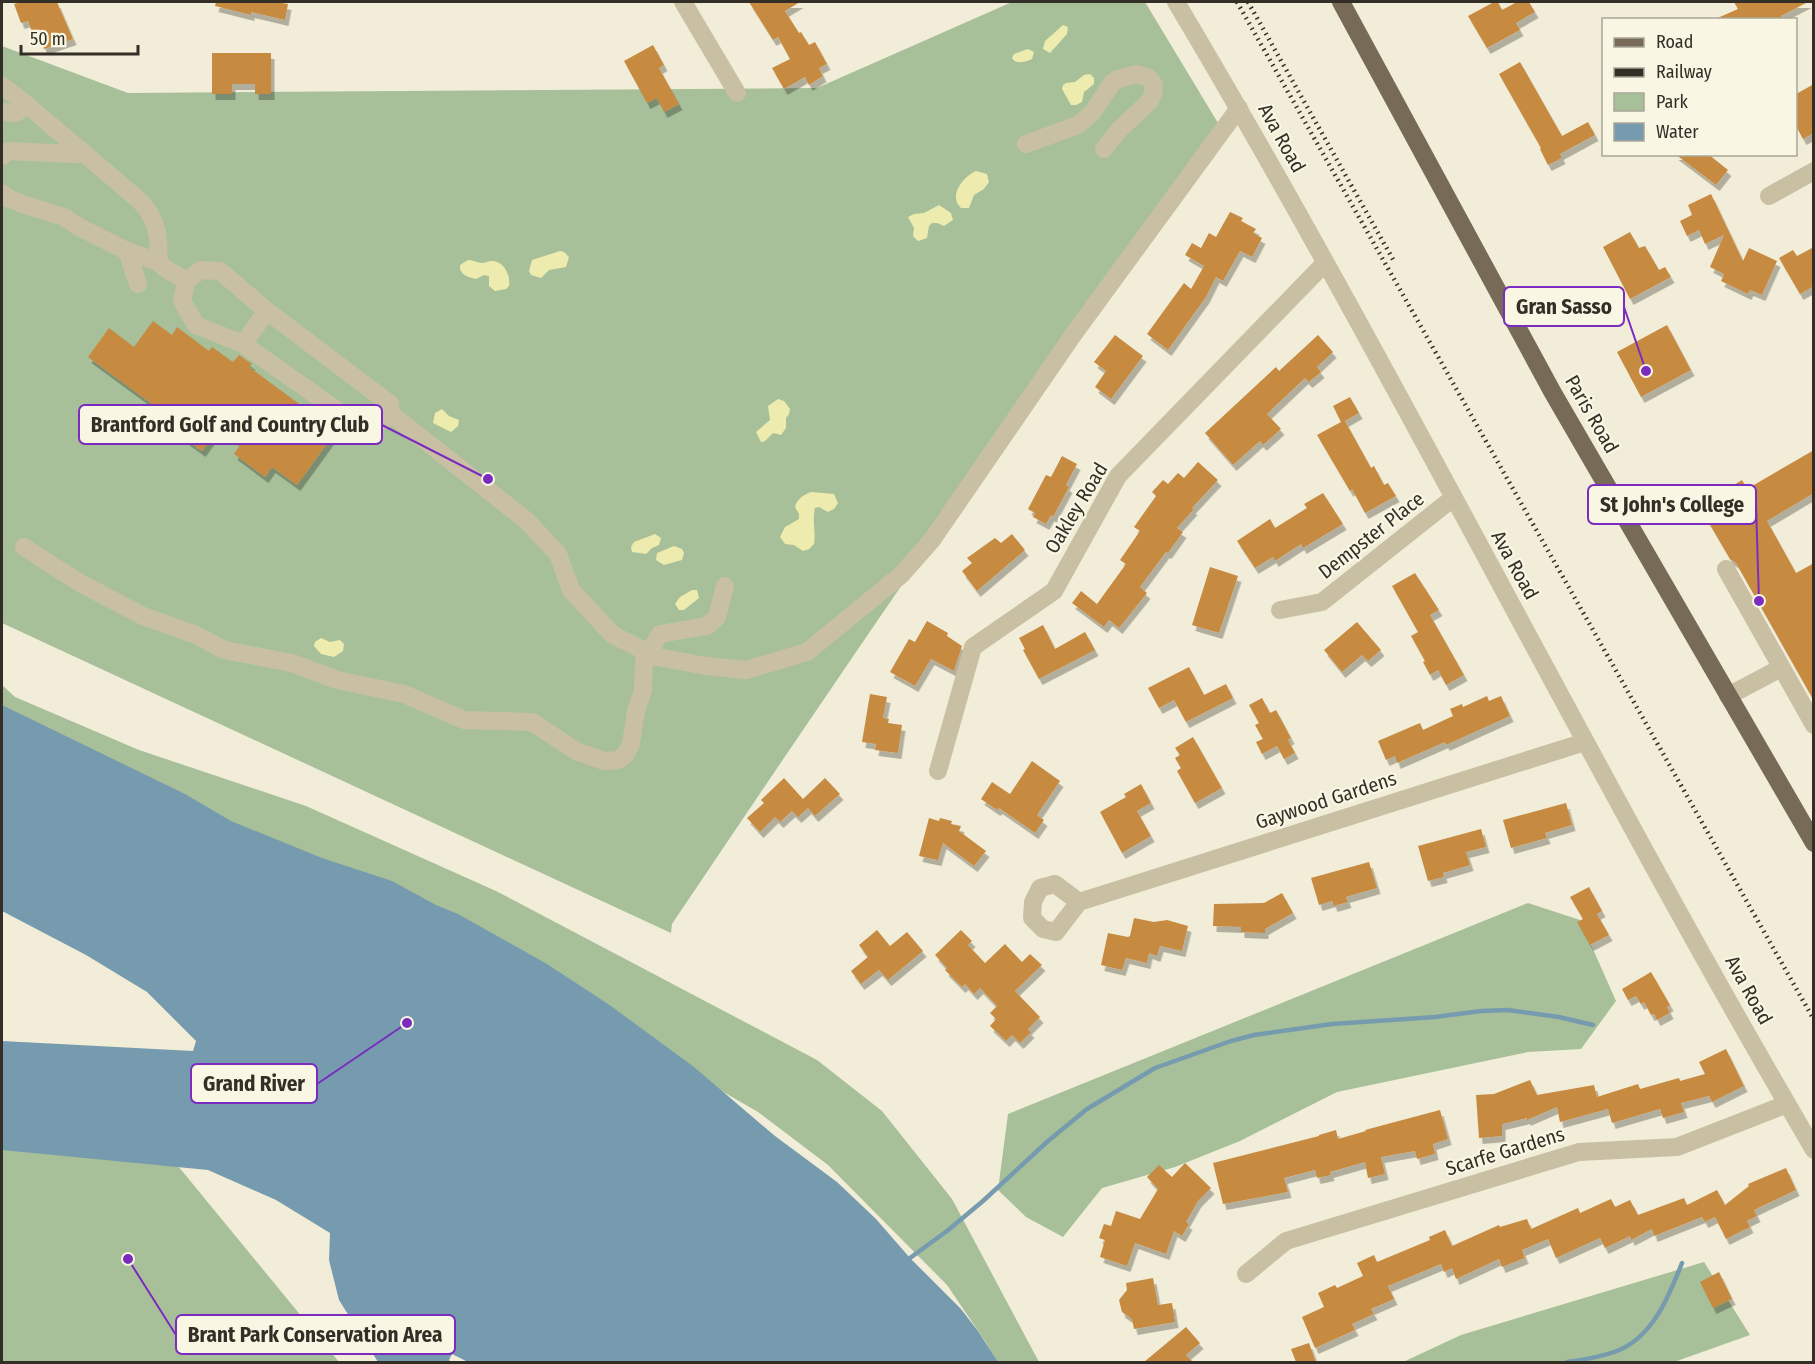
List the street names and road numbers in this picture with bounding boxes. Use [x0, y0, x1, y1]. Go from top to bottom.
street label: Ava Road [1253, 99, 1311, 177]
street label: Paris Road [1560, 371, 1624, 457]
street label: Oakley Road [1040, 458, 1112, 558]
street label: Dempster Place [1314, 486, 1428, 584]
street label: Ava Road [1486, 526, 1544, 604]
street label: Gaywood Gardens [1252, 766, 1400, 834]
street label: Ava Road [1720, 951, 1778, 1029]
street label: Scarfe Gardens [1443, 1122, 1567, 1180]

